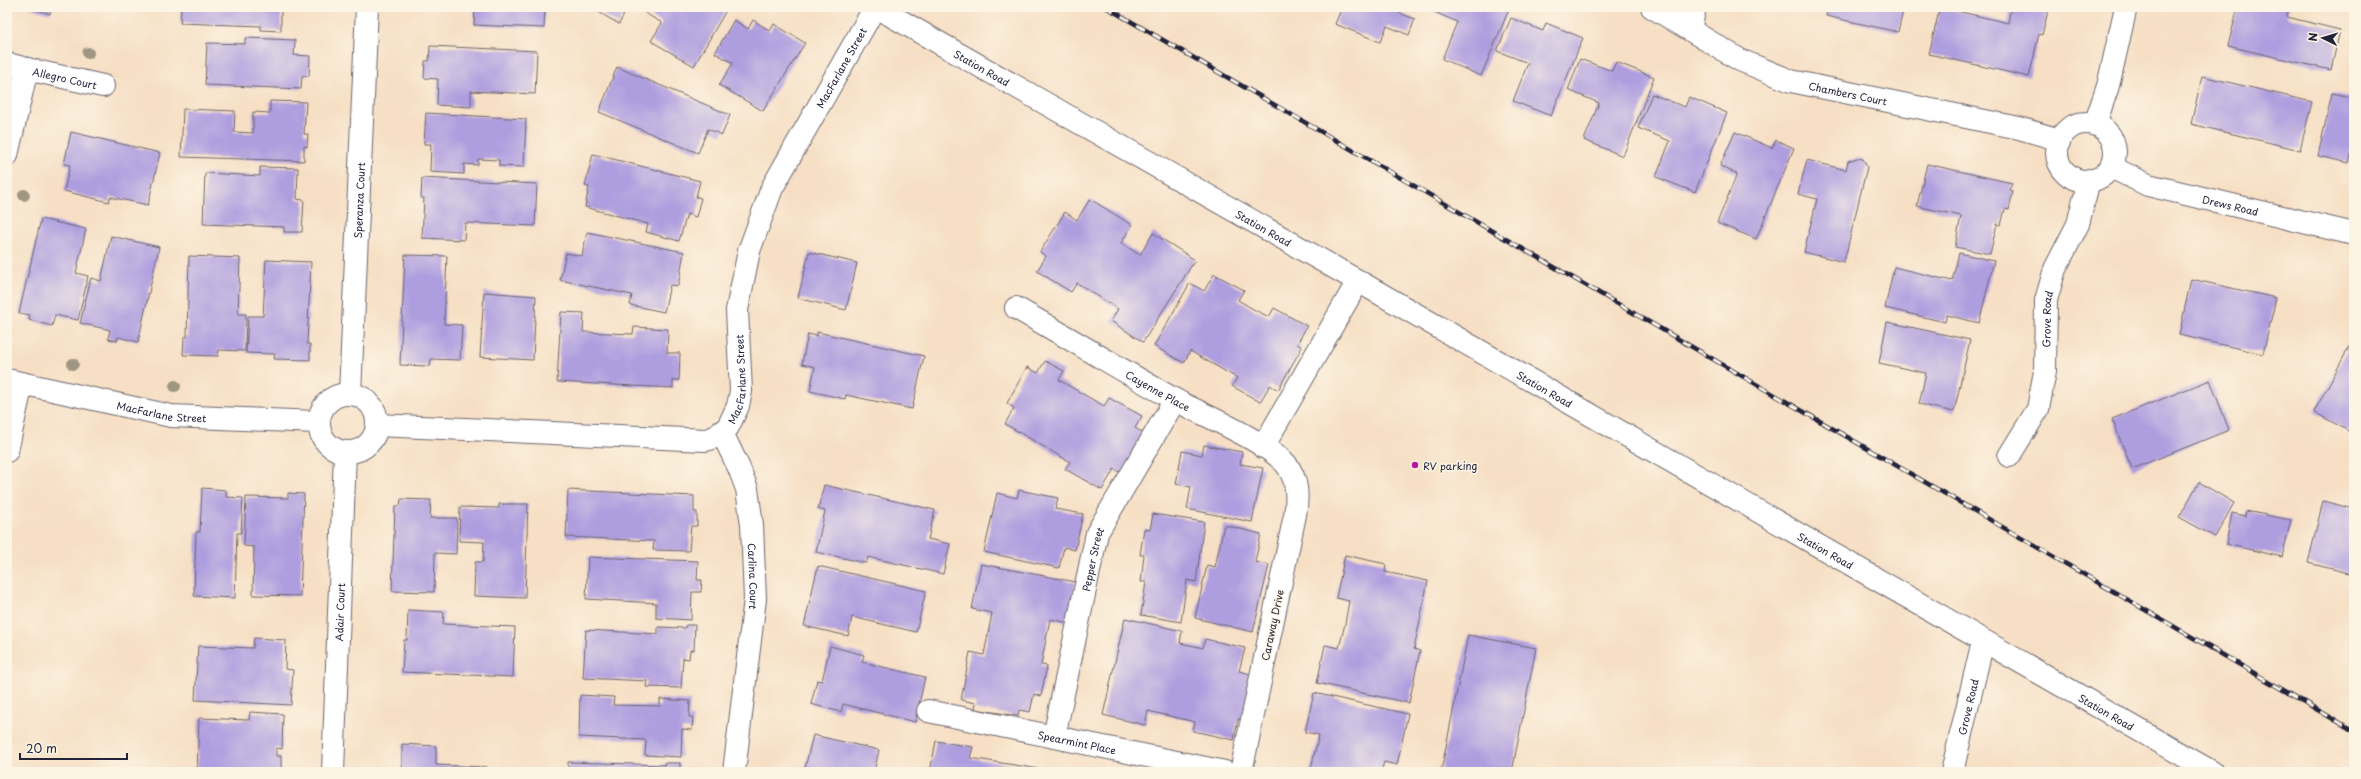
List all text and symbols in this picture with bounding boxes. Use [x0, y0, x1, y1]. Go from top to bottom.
north arrow [2303, 18, 2343, 58]
street label: MacFarlane Street [812, 24, 870, 110]
text: N [2304, 32, 2321, 42]
street label: Station Road [951, 45, 1013, 89]
street label: Allegro Court [31, 63, 98, 92]
street label: Chambers Court [1807, 77, 1888, 108]
street label: Speranza Court [349, 162, 368, 239]
street label: Drews Road [2201, 191, 2260, 219]
street label: Station Road [1233, 206, 1295, 249]
street label: Grove Road [2038, 288, 2056, 348]
street label: MacFarlane Street [723, 334, 749, 426]
street label: Cayenne Place [1123, 366, 1193, 414]
street label: Station Road [1514, 366, 1576, 411]
street label: MacFarlane Street [115, 397, 207, 425]
place label: RV parking [1423, 458, 1478, 473]
marker: RV parking [1410, 460, 1420, 470]
street label: Pepper Street [1077, 524, 1107, 593]
street label: Station Road [1795, 528, 1857, 572]
street label: Carlina Court [745, 543, 763, 610]
street label: Adair Court [330, 583, 348, 642]
street label: Caraway Drive [1257, 587, 1287, 662]
street label: Grove Road [1954, 677, 1981, 736]
street label: Station Road [2076, 689, 2137, 734]
street label: Spearmint Place [1036, 726, 1117, 757]
scale bar [20, 735, 127, 761]
text: 20 m [26, 739, 57, 757]

